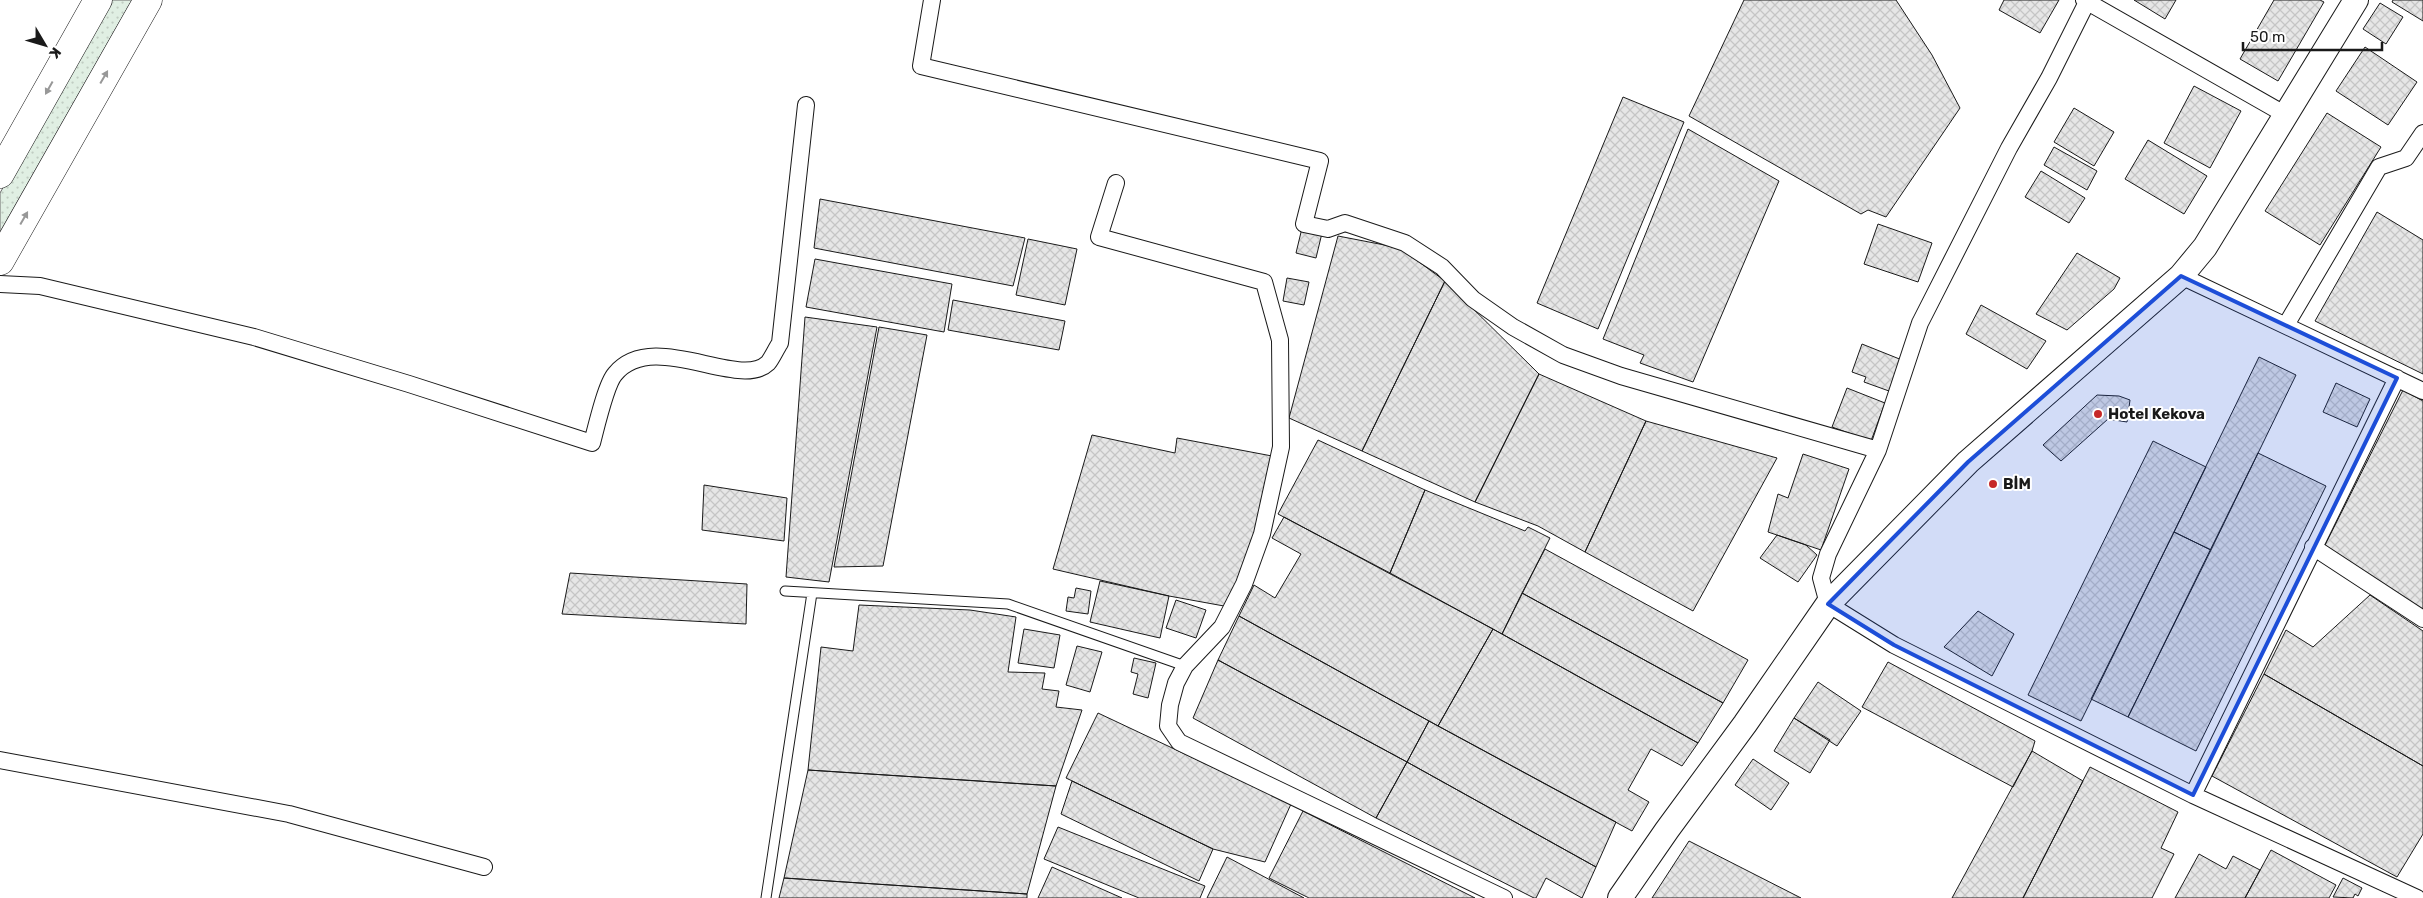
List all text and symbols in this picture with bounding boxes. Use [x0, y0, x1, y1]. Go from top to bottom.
north arrow [20, 20, 70, 70]
scale bar [2243, 20, 2382, 52]
text: 50 m [2250, 28, 2285, 46]
text: K [45, 44, 64, 62]
one-way arrow [100, 70, 108, 84]
one-way arrow [44, 82, 53, 95]
one-way arrow [20, 211, 28, 226]
place label: Hotel Kekova [2108, 405, 2205, 423]
marker: Hotel Kekova [2092, 408, 2104, 420]
place label: BİM [2003, 475, 2031, 493]
marker: BİM [1987, 478, 1999, 490]

